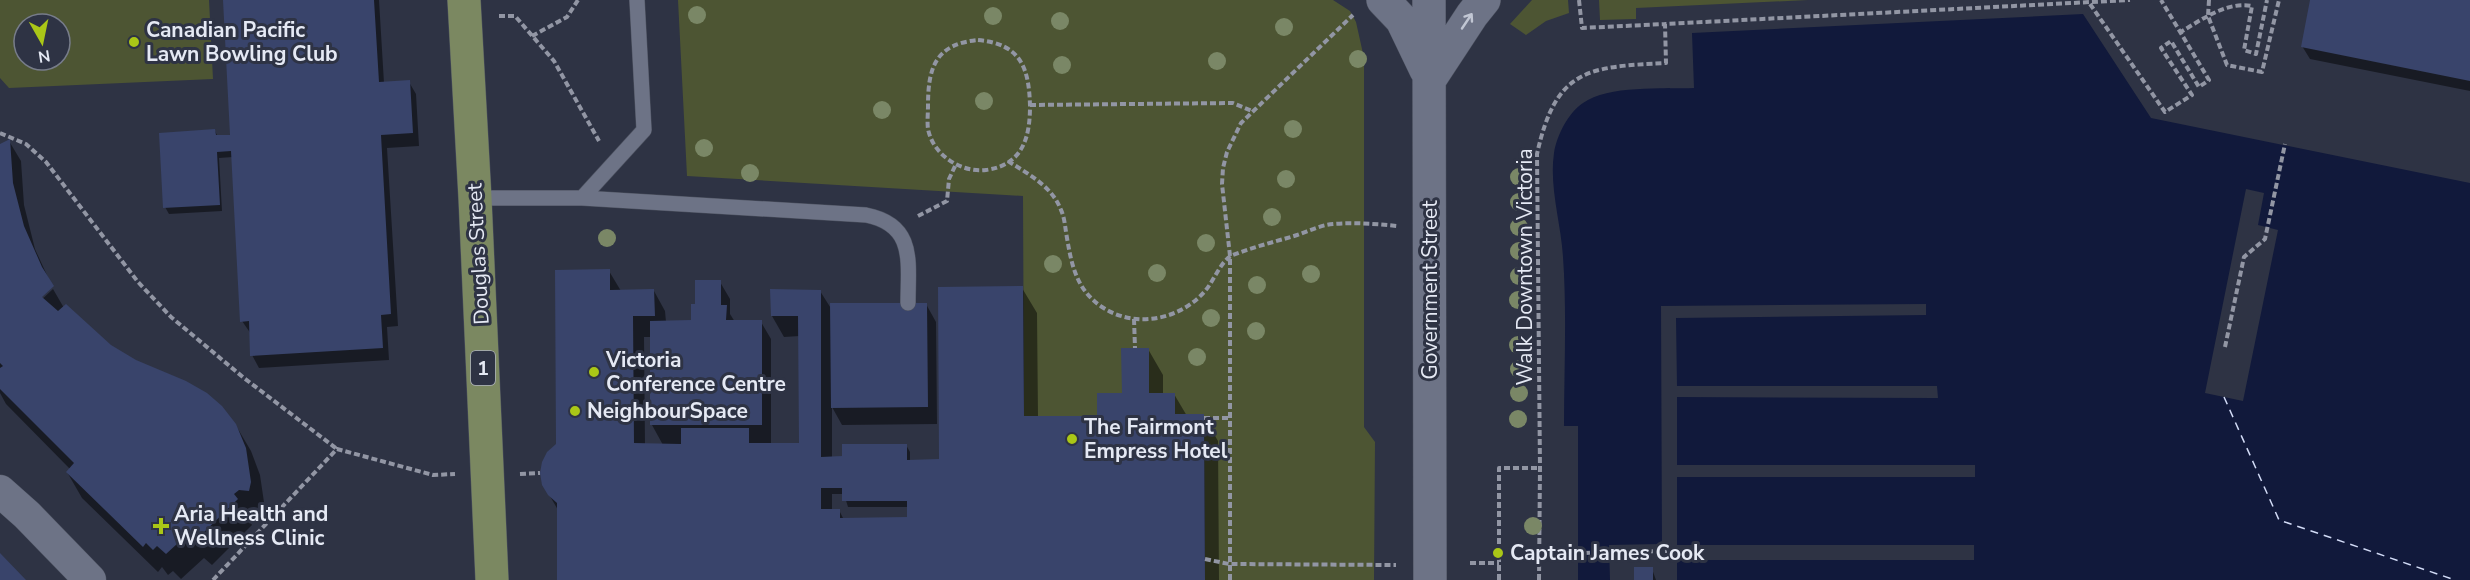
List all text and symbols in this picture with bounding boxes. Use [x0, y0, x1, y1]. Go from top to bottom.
north arrow [12, 12, 72, 72]
one-way arrow [1461, 13, 1474, 30]
place label: Canadian Pacific Lawn Bowling Club [146, 16, 338, 68]
marker: Canadian Pacific Lawn Bowling Club [127, 35, 141, 49]
text: N [37, 44, 52, 68]
street label: Walk Downtown Victoria [1511, 148, 1539, 386]
street label: Douglas Street [460, 182, 496, 325]
street label: Government Street [1416, 200, 1444, 380]
place label: Victoria Conference Centre [605, 346, 786, 398]
road number: 1 [471, 351, 495, 385]
marker: Victoria Conference Centre [587, 365, 601, 379]
place label: NeighbourSpace [587, 397, 748, 425]
marker: NeighbourSpace [568, 404, 582, 418]
place label: The Fairmont Empress Hotel [1084, 413, 1228, 465]
marker: The Fairmont Empress Hotel [1065, 432, 1079, 446]
place label: Aria Health and Wellness Clinic [174, 500, 328, 552]
marker: Aria Health and Wellness Clinic [152, 517, 170, 535]
place label: Captain James Cook [1510, 539, 1705, 567]
marker: Captain James Cook [1491, 546, 1505, 560]

